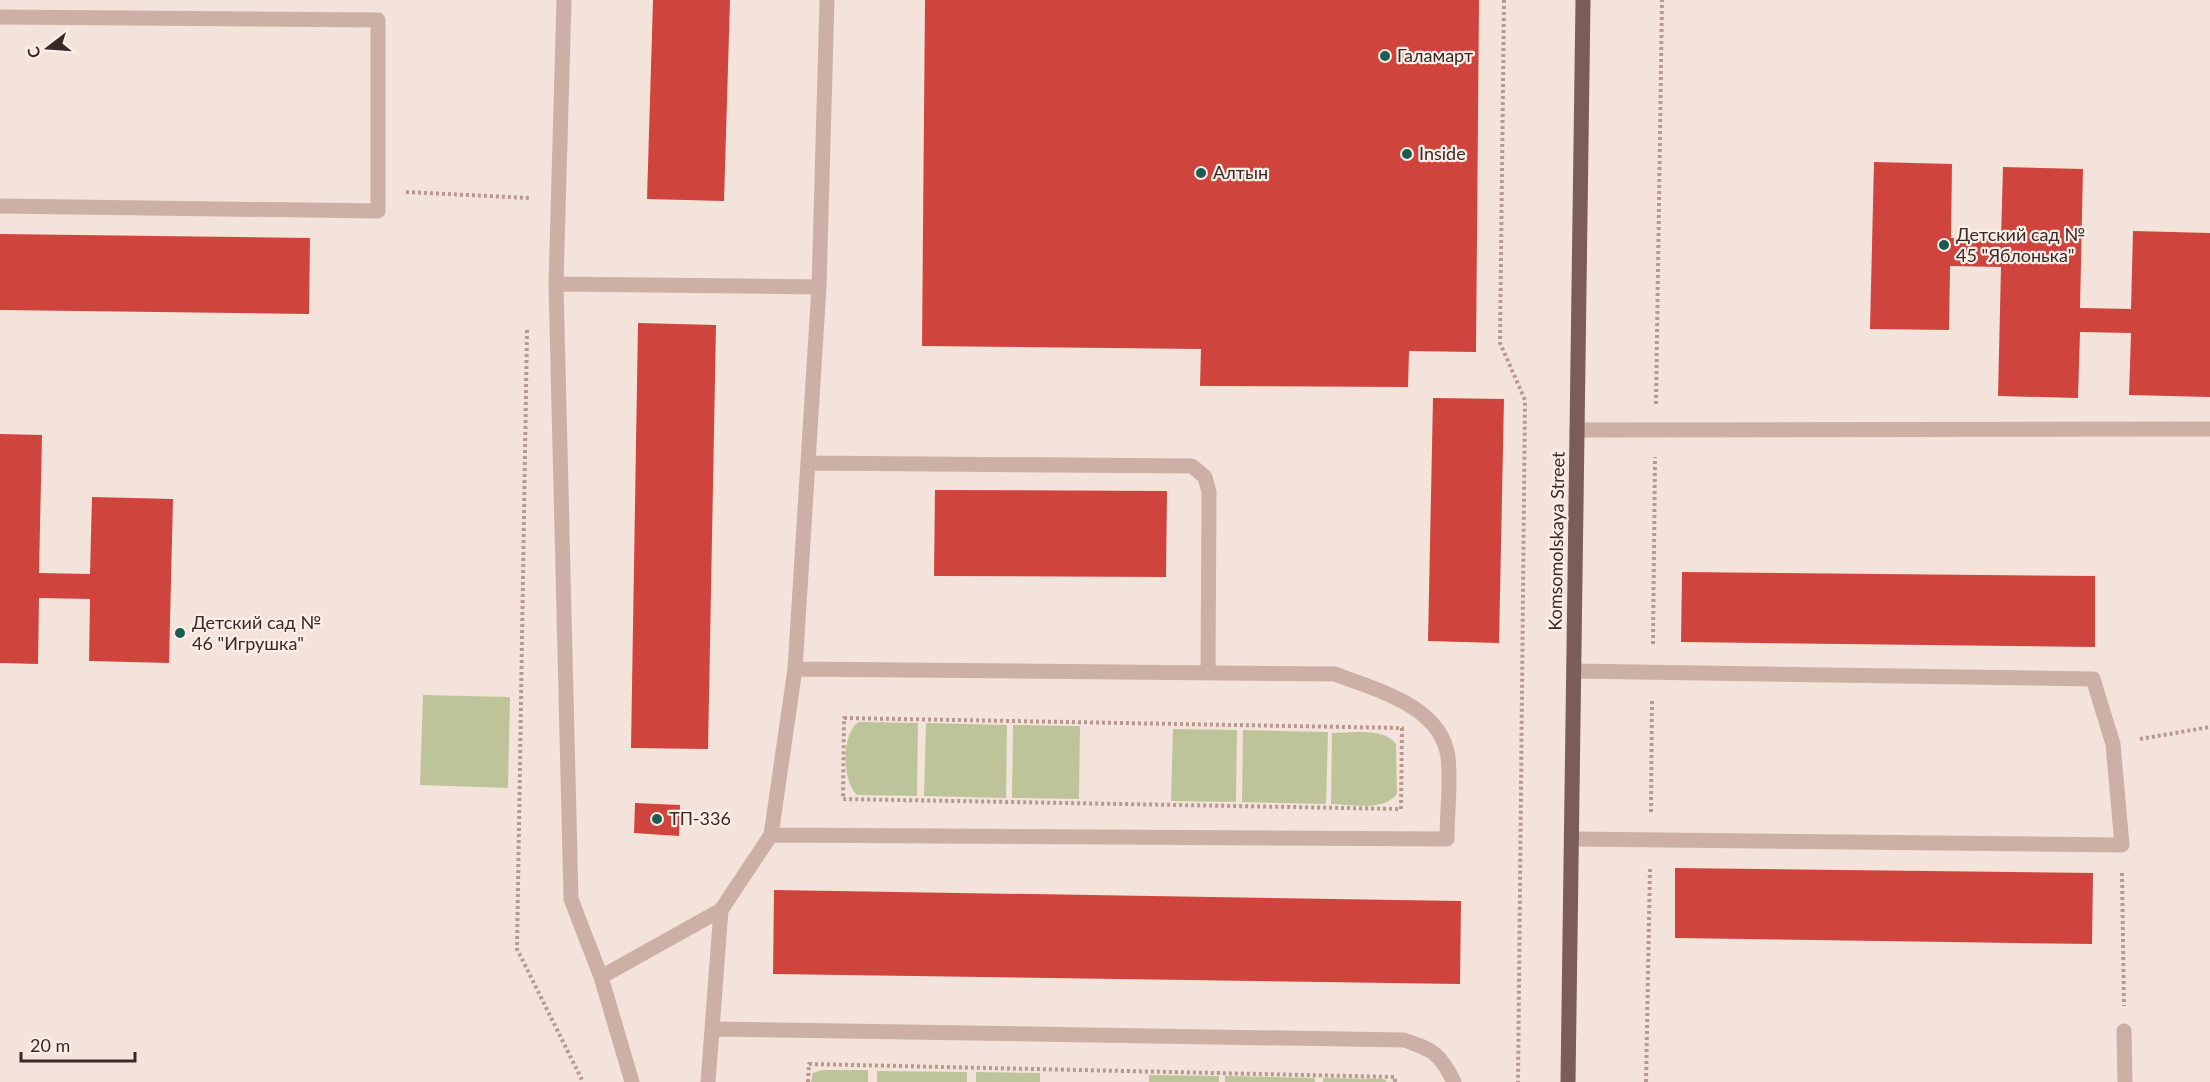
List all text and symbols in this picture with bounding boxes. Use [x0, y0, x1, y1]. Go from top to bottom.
north arrow [18, 18, 78, 78]
text: С [22, 44, 44, 60]
place label: Галамарт [1397, 44, 1473, 66]
marker: Галамарт [1378, 49, 1392, 63]
place label: Inside [1419, 142, 1466, 164]
marker: Inside [1400, 147, 1414, 161]
place label: Алтын [1213, 161, 1268, 183]
marker: Алтын [1194, 166, 1208, 180]
place label: Детский сад № 45 "Яблонька" [1956, 223, 2085, 266]
marker: Детский сад № 45 "Яблонька" [1937, 238, 1951, 252]
street label: Komsomolskaya Street [1543, 451, 1569, 631]
place label: Детский сад № 46 "Игрушка" [192, 611, 321, 654]
marker: Детский сад № 46 "Игрушка" [173, 626, 187, 640]
place label: ТП-336 [669, 807, 731, 829]
marker: ТП-336 [650, 812, 664, 826]
scale bar [21, 1025, 135, 1063]
text: 20 m [30, 1034, 70, 1056]

